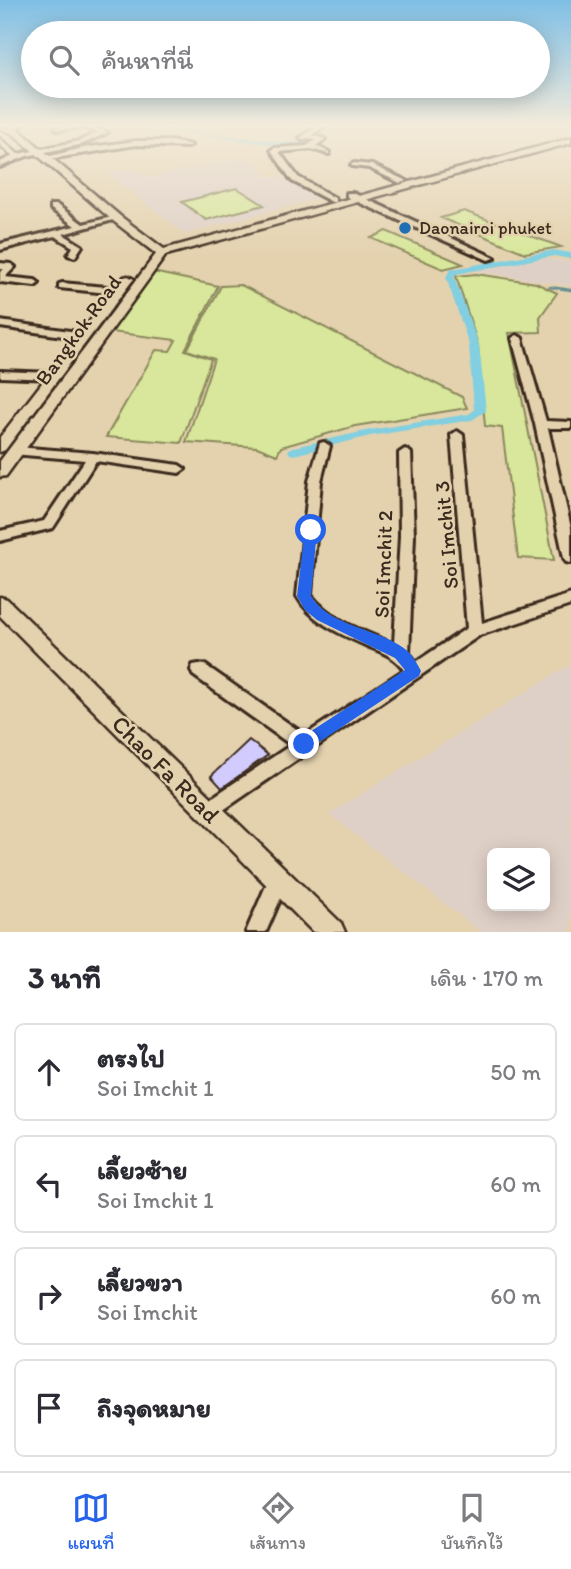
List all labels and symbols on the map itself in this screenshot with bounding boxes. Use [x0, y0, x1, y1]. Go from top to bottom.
place label: Daonairoi phuket [419, 217, 552, 239]
marker: Daonairoi phuket [397, 220, 413, 236]
street label: Bangkok Road [30, 270, 126, 390]
street label: Soi Imchit 3 [429, 480, 463, 590]
street label: Soi Imchit 2 [369, 510, 397, 618]
route start [295, 514, 326, 545]
street label: Chao Fa Road [106, 709, 226, 829]
route end [288, 728, 319, 759]

